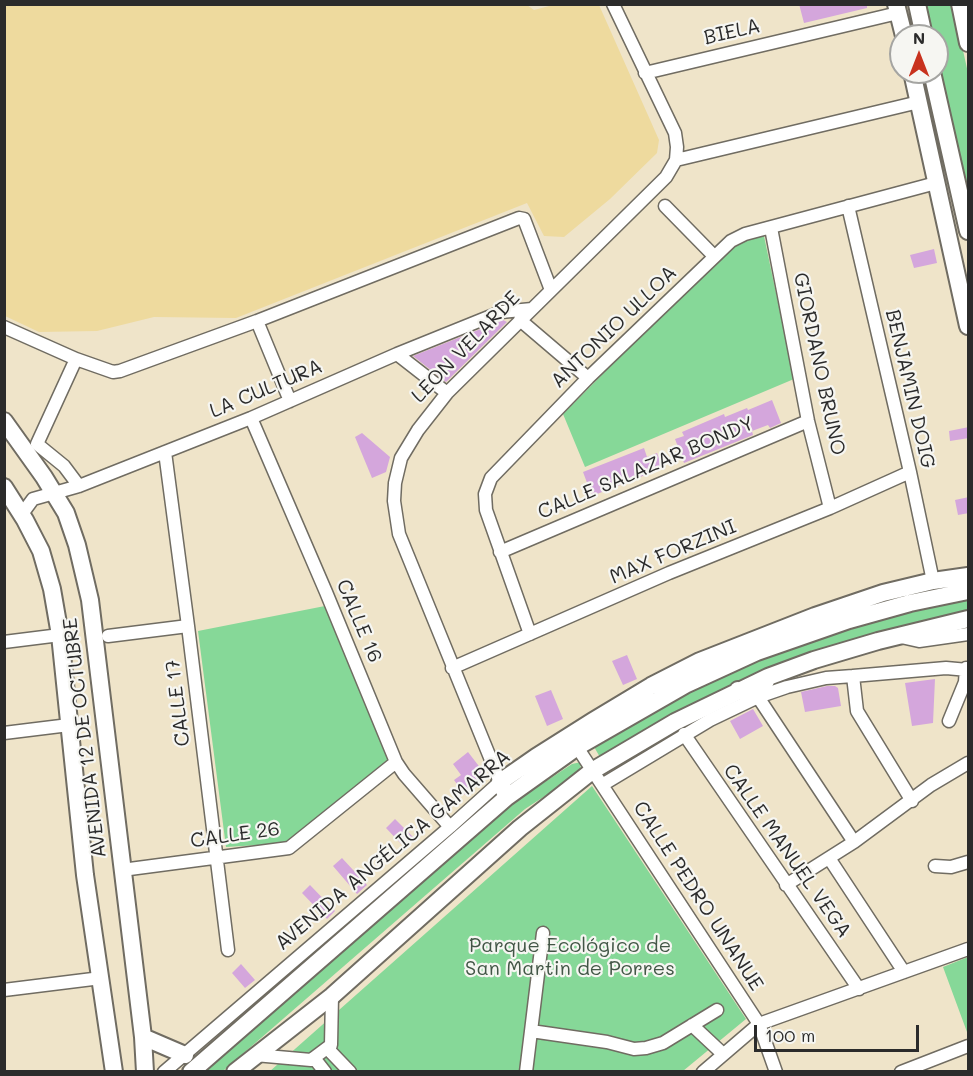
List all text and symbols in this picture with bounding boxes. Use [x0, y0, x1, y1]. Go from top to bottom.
street label: BIELA [702, 14, 762, 50]
north arrow [889, 24, 949, 84]
text: N [913, 27, 925, 48]
street label: ANTONIO ULLOA [546, 261, 682, 393]
street label: GIORDANO BRUNO [788, 271, 850, 457]
street label: LEON VELARDE [407, 286, 525, 408]
street label: BENJAMIN DOIG [880, 307, 940, 471]
street label: LA CULTURA [206, 355, 326, 423]
street label: CALLE SALAZAR BONDY [534, 411, 758, 525]
street label: MAX FORZINI [606, 515, 740, 589]
street label: CALLE 16 [331, 576, 387, 666]
street label: AVENIDA 12 DE OCTUBRE [58, 616, 112, 860]
street label: CALLE 17 [161, 658, 195, 748]
street label: AVENIDA ANGÉLICA GAMARRA [271, 745, 515, 955]
street label: CALLE MANUEL VEGA [718, 760, 856, 942]
street label: CALLE PEDRO UNANUE [628, 797, 768, 995]
street label: CALLE 26 [189, 817, 281, 853]
park label: Parque Ecológico de San Martin de Porres [465, 934, 675, 981]
scale bar [757, 1013, 922, 1051]
text: 100 m [765, 1023, 815, 1047]

